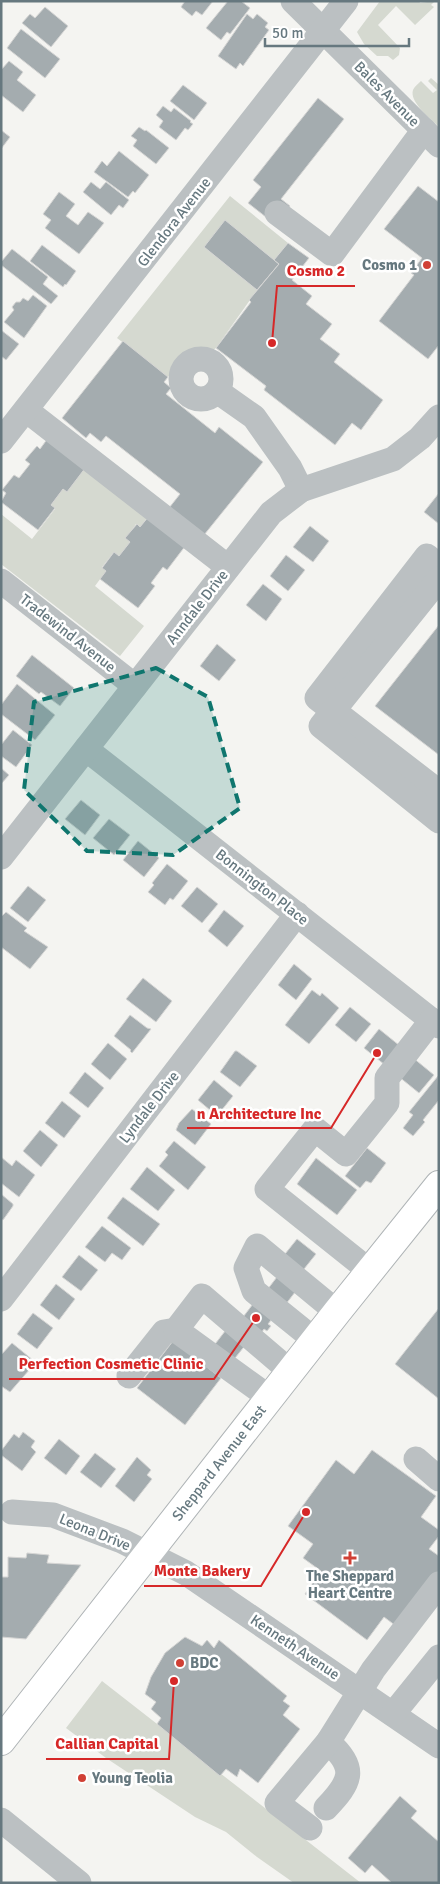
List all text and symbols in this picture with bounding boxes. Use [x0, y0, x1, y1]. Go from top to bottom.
scale bar [265, 15, 409, 47]
text: 50 m [272, 24, 303, 42]
street label: Bales Avenue [351, 58, 423, 130]
street label: Glendora Avenue [133, 174, 215, 270]
callout: Cosmo 2 [277, 255, 355, 286]
place label: Cosmo 1 [362, 256, 417, 274]
marker: Cosmo 1 [421, 259, 433, 271]
text: Cosmo 2 [287, 261, 345, 281]
street label: Anndale Drive [162, 566, 232, 648]
street label: Tradewind Avenue [17, 590, 119, 676]
street label: Bonnington Place [212, 845, 312, 929]
street label: Lyndale Drive [115, 1067, 183, 1147]
callout: n Architecture Inc [187, 1097, 331, 1128]
text: n Architecture Inc [197, 1104, 322, 1124]
callout: Perfection Cosmetic Clinic [9, 1348, 214, 1379]
text: Perfection Cosmetic Clinic [19, 1354, 204, 1374]
street label: Sheppard Avenue East [168, 1401, 270, 1525]
street label: Leona Drive [57, 1510, 133, 1554]
marker: The Sheppard Heart Centre [343, 1551, 357, 1565]
callout: Monte Bakery [144, 1555, 261, 1586]
text: Monte Bakery [154, 1561, 250, 1581]
place label: The Sheppard Heart Centre [306, 1567, 394, 1602]
street label: Kenneth Avenue [247, 1611, 343, 1683]
place label: BDC [190, 1654, 218, 1672]
marker: BDC [174, 1657, 186, 1669]
callout: Callian Capital [46, 1728, 169, 1759]
text: Callian Capital [55, 1734, 159, 1754]
place label: Young Teolia [91, 1769, 173, 1787]
marker: Young Teolia [76, 1772, 88, 1784]

